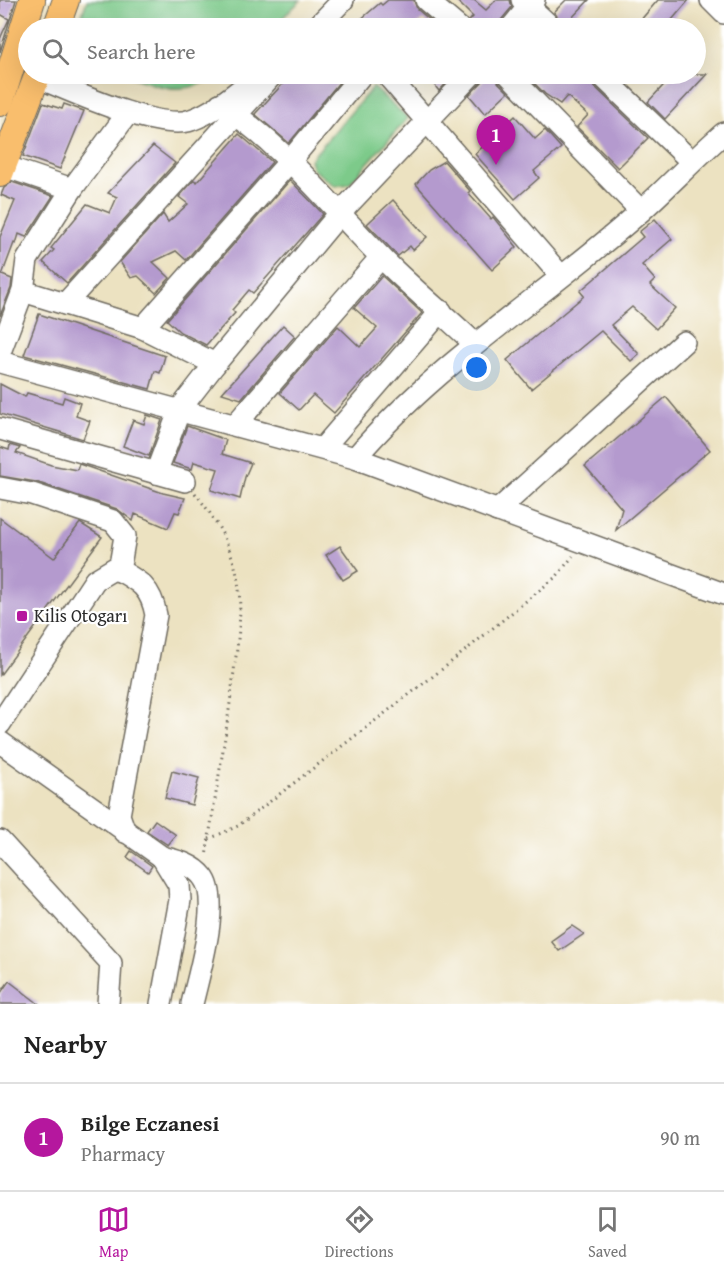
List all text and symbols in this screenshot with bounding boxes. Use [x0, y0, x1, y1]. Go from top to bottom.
search box [18, 18, 706, 84]
icon: search [39, 35, 72, 68]
text: Search here [87, 35, 196, 67]
pin: 1 [476, 116, 516, 165]
your location [462, 353, 491, 382]
place label: Kilis Otogarı [34, 602, 127, 629]
marker: Kilis Otogarı [15, 609, 29, 623]
text: Nearby [24, 1024, 107, 1063]
text: Bilge Eczanesi [81, 1107, 219, 1139]
text: 1 [38, 1123, 49, 1152]
text: 90 m [660, 1123, 700, 1152]
text: Pharmacy [81, 1139, 165, 1168]
tab: Map [97, 1203, 130, 1263]
tab: Directions [325, 1203, 394, 1263]
tab: Saved [588, 1203, 627, 1263]

